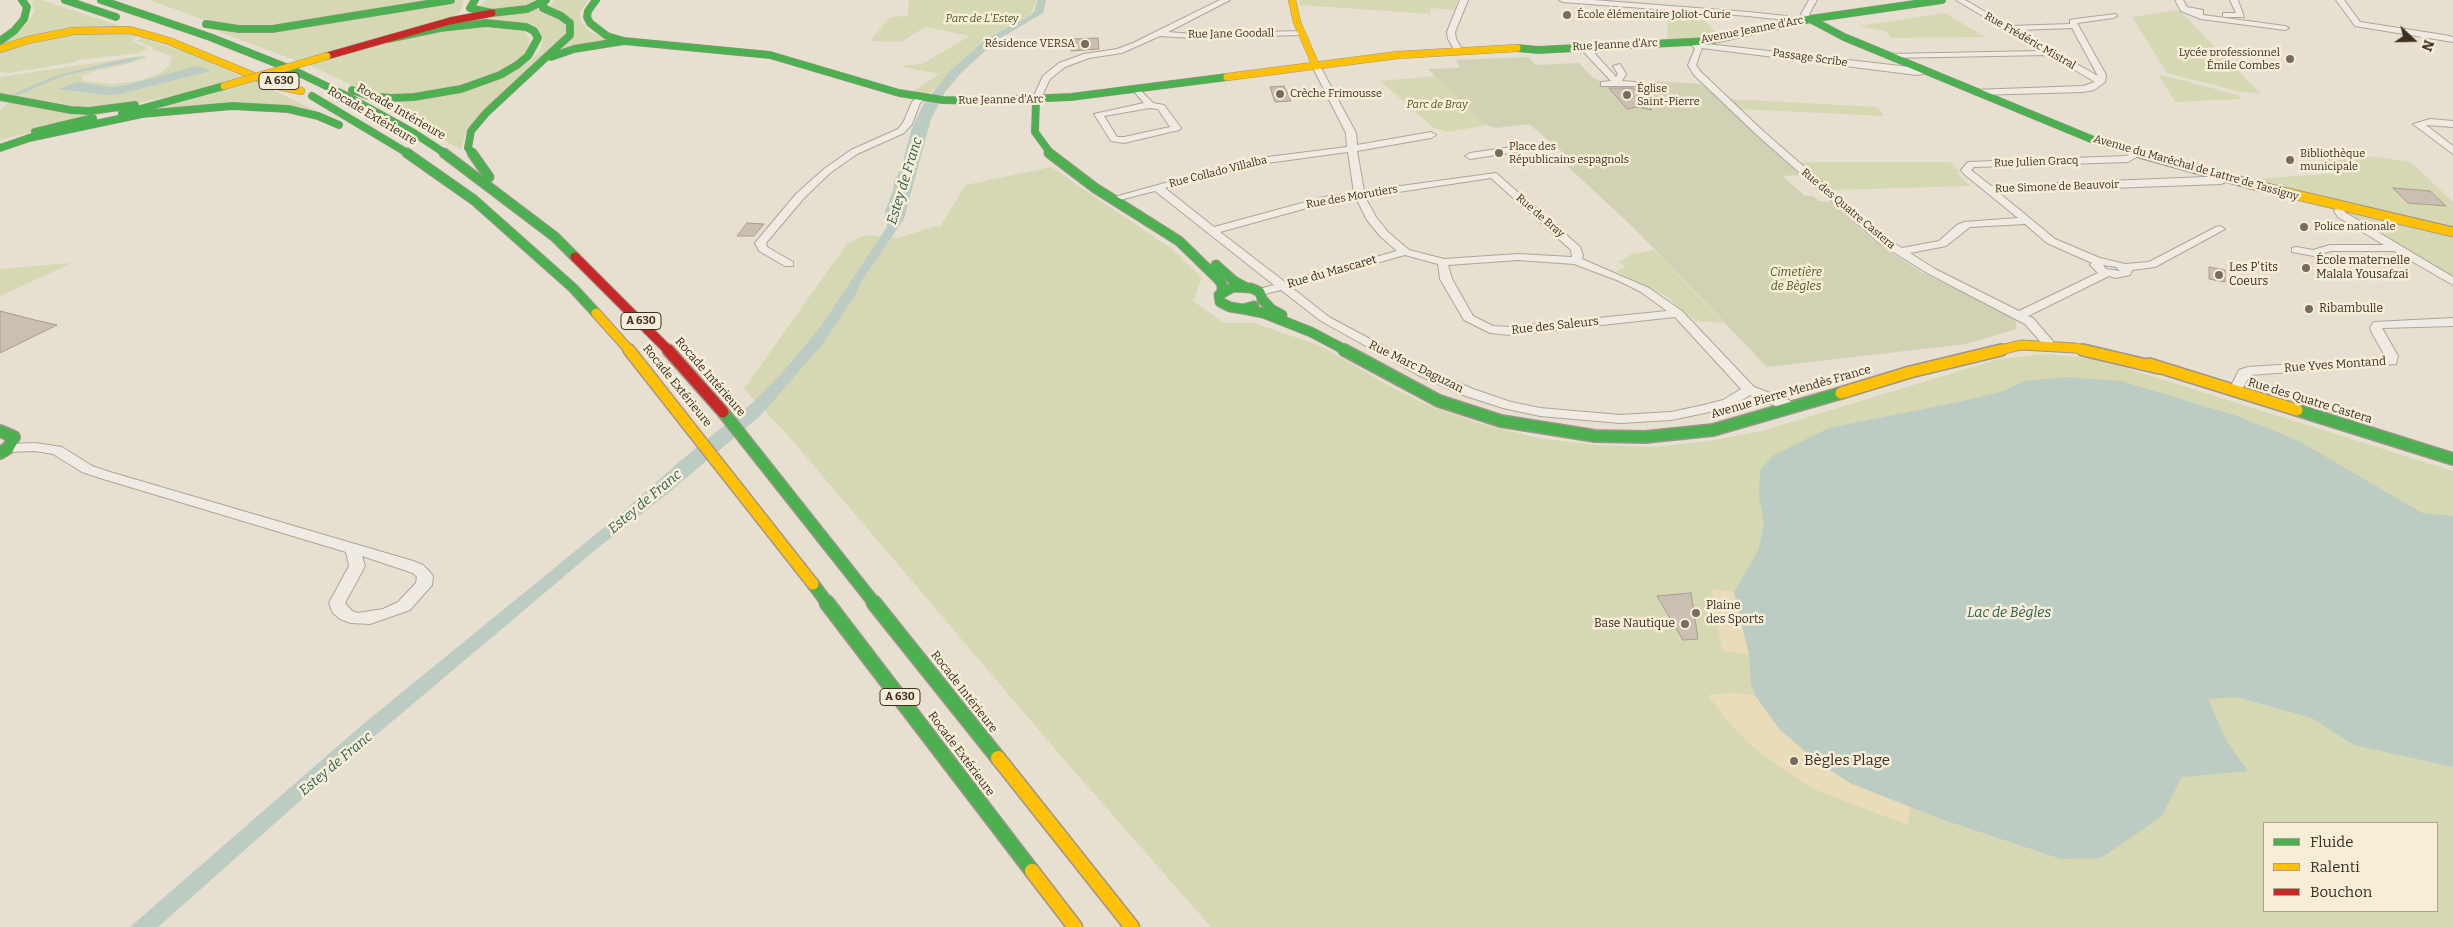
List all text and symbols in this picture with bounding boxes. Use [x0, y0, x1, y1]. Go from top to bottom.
place label: École élémentaire Joliot-Curie [1577, 8, 1731, 22]
marker: École élémentaire Joliot-Curie [1561, 9, 1573, 21]
street label: Rue Frédéric Mistral [1982, 10, 2078, 72]
park label: Parc de L'Estey [946, 12, 1018, 26]
street label: Avenue Jeanne d'Arc [1700, 14, 1804, 46]
north arrow [2388, 15, 2438, 65]
street label: Rue Jane Goodall [1188, 27, 1274, 41]
street label: Rue Jeanne d'Arc [1572, 36, 1658, 54]
place label: Résidence VERSA [985, 37, 1075, 51]
text: N [2418, 37, 2437, 54]
marker: Résidence VERSA [1079, 38, 1091, 50]
street label: Passage Scribe [1772, 46, 1848, 70]
place label: Lycée professionnel Émile Combes [2179, 46, 2280, 72]
marker: Lycée professionnel Émile Combes [2284, 53, 2296, 65]
road number: A 630 [259, 72, 299, 90]
street label: Rocade Intérieure [354, 81, 448, 143]
place label: Église Saint-Pierre [1637, 82, 1700, 108]
street label: Rocade Extérieure [325, 84, 419, 148]
place label: Crèche Frimousse [1290, 87, 1382, 101]
marker: Crèche Frimousse [1274, 88, 1286, 100]
marker: Église Saint-Pierre [1621, 89, 1633, 101]
street label: Rue Jeanne d'Arc [958, 93, 1044, 107]
park label: Parc de Bray [1406, 98, 1468, 112]
street label: Avenue du Maréchal de Lattre de Tassigny [2092, 132, 2300, 204]
water label: Estey de Franc [884, 135, 926, 227]
place label: Place des Républicains espagnols [1509, 140, 1629, 166]
marker: Place des Républicains espagnols [1493, 147, 1505, 159]
place label: Bibliothèque municipale [2300, 147, 2365, 173]
street label: Rue Collado Villalba [1168, 153, 1268, 191]
street label: Rue Julien Gracq [1994, 154, 2078, 170]
marker: Bibliothèque municipale [2284, 154, 2296, 166]
street label: Rue des Quatre Castera [1798, 166, 1898, 252]
street label: Rue Simone de Beauvoir [1995, 178, 2119, 196]
street label: Rue des Morutiers [1305, 182, 1399, 212]
street label: Rue de Bray [1513, 191, 1567, 241]
place label: Police nationale [2314, 220, 2396, 234]
marker: Police nationale [2298, 221, 2310, 233]
street label: Rue du Mascaret [1286, 252, 1378, 292]
place label: École maternelle Malala Yousafzai [2316, 254, 2410, 282]
place label: Les P'tits Coeurs [2229, 261, 2278, 289]
marker: École maternelle Malala Yousafzai [2300, 262, 2312, 274]
park label: Cimetière de Bègles [1770, 266, 1822, 294]
marker: Les P'tits Coeurs [2213, 269, 2225, 281]
place label: Ribambulle [2319, 302, 2383, 316]
marker: Ribambulle [2303, 303, 2315, 315]
road number: A 630 [621, 312, 661, 330]
street label: Rue des Saleurs [1511, 314, 1599, 338]
street label: Rocade Intérieure [672, 335, 748, 419]
street label: Rue Marc Daguzan [1366, 338, 1466, 396]
street label: Rocade Extérieure [639, 342, 715, 430]
street label: Rue Yves Montand [2283, 354, 2387, 376]
street label: Avenue Pierre Mendès France [1709, 362, 1873, 422]
street label: Rue des Quatre Castera [2246, 375, 2374, 427]
water label: Estey de Franc [605, 467, 685, 537]
place label: Plaine des Sports [1706, 599, 1764, 627]
water label: Lac de Bègles [1967, 605, 2051, 621]
marker: Plaine des Sports [1690, 607, 1702, 619]
place label: Base Nautique [1594, 617, 1675, 631]
marker: Base Nautique [1679, 618, 1691, 630]
street label: Rocade Intérieure [928, 648, 1000, 736]
road number: A 630 [880, 689, 920, 706]
street label: Rocade Extérieure [925, 709, 997, 799]
water label: Estey de Franc [296, 729, 376, 799]
place label: Bègles Plage [1804, 752, 1890, 770]
marker: Bègles Plage [1788, 755, 1800, 767]
legend [2263, 822, 2438, 912]
text: Fluide [2310, 833, 2353, 851]
text: Ralenti [2310, 858, 2360, 876]
text: Bouchon [2310, 883, 2372, 901]

